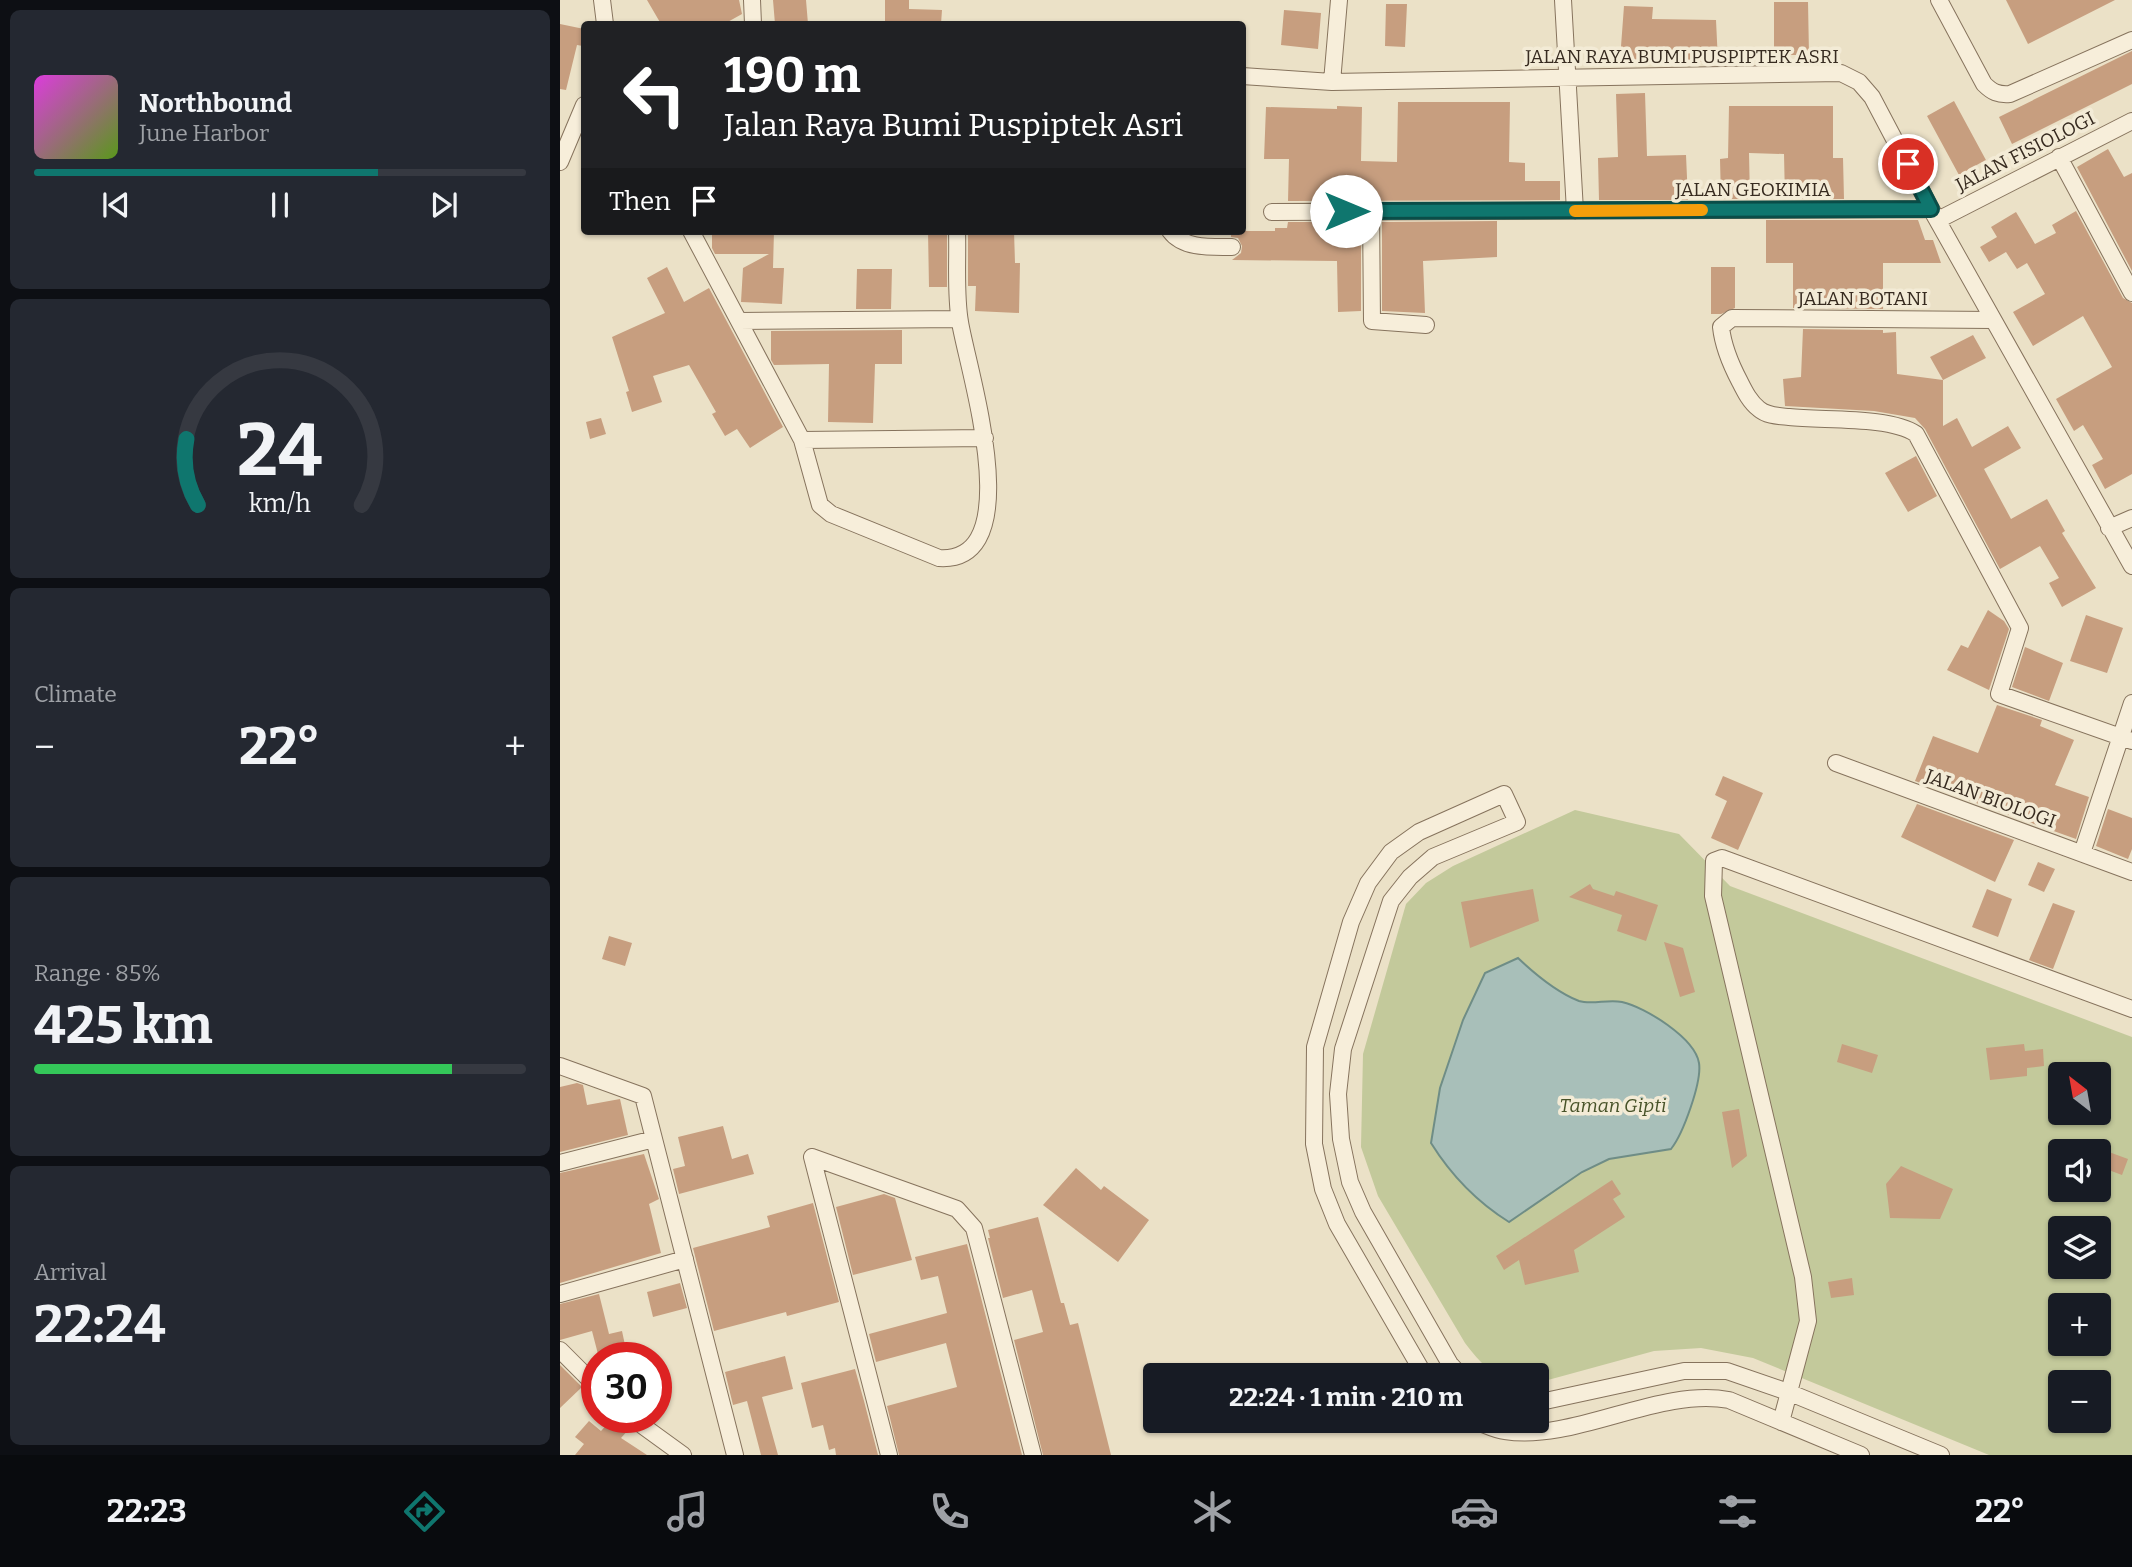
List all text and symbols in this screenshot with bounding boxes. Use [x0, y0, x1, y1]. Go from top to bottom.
street label: JALAN RAYA BUMI PUSPIPTEK ASRI [1524, 45, 1839, 68]
text: 190 m [724, 46, 861, 105]
icon: left [609, 49, 700, 140]
text: Northbound [139, 88, 292, 119]
text: Jalan Raya Bumi Puspiptek Asri [724, 106, 1183, 144]
street label: JALAN FISIOLOGI [1951, 106, 2099, 197]
text: June Harbor [139, 119, 269, 147]
pin [1878, 134, 1938, 194]
icon: arrive [1889, 145, 1927, 183]
position arrow [1309, 174, 1383, 248]
street label: JALAN GEOKIMIA [1674, 178, 1831, 201]
icon: arrive [685, 182, 723, 220]
icon: previous [97, 186, 135, 224]
icon: pause [261, 186, 299, 224]
icon: next [425, 186, 463, 224]
text: Then [609, 186, 671, 217]
street label: JALAN BOTANI [1797, 287, 1928, 310]
text: 24 [237, 407, 323, 494]
text: km/h [249, 488, 311, 518]
text: Climate [34, 680, 117, 708]
text: 22° [239, 715, 320, 778]
text: − [34, 724, 55, 770]
text: + [504, 724, 526, 770]
street label: JALAN BIOLOGI [1921, 764, 2059, 833]
text: Range · 85% [34, 959, 161, 987]
text: 425 km [34, 994, 213, 1057]
north arrow [2048, 1062, 2110, 1125]
map controls [2048, 1062, 2111, 1433]
park label: Taman Gipti [1560, 1094, 1666, 1117]
button: sound [2048, 1139, 2111, 1202]
button: layers [2048, 1216, 2111, 1279]
text: Arrival [34, 1258, 107, 1286]
text: 22:24 [34, 1293, 166, 1356]
button: + [2048, 1293, 2111, 1356]
speed limit sign: 30 [581, 1342, 672, 1433]
button: − [2048, 1370, 2111, 1433]
text: 22:24 · 1 min · 210 m [1229, 1382, 1463, 1413]
icon: directions [400, 1487, 449, 1536]
icon: music [663, 1487, 712, 1536]
icon: phone [925, 1487, 974, 1536]
icon: climate [1188, 1487, 1237, 1536]
icon: car [1450, 1487, 1499, 1536]
icon: filters [1713, 1487, 1762, 1536]
text: 22:23 [107, 1492, 187, 1530]
text: 22° [1975, 1492, 2025, 1530]

